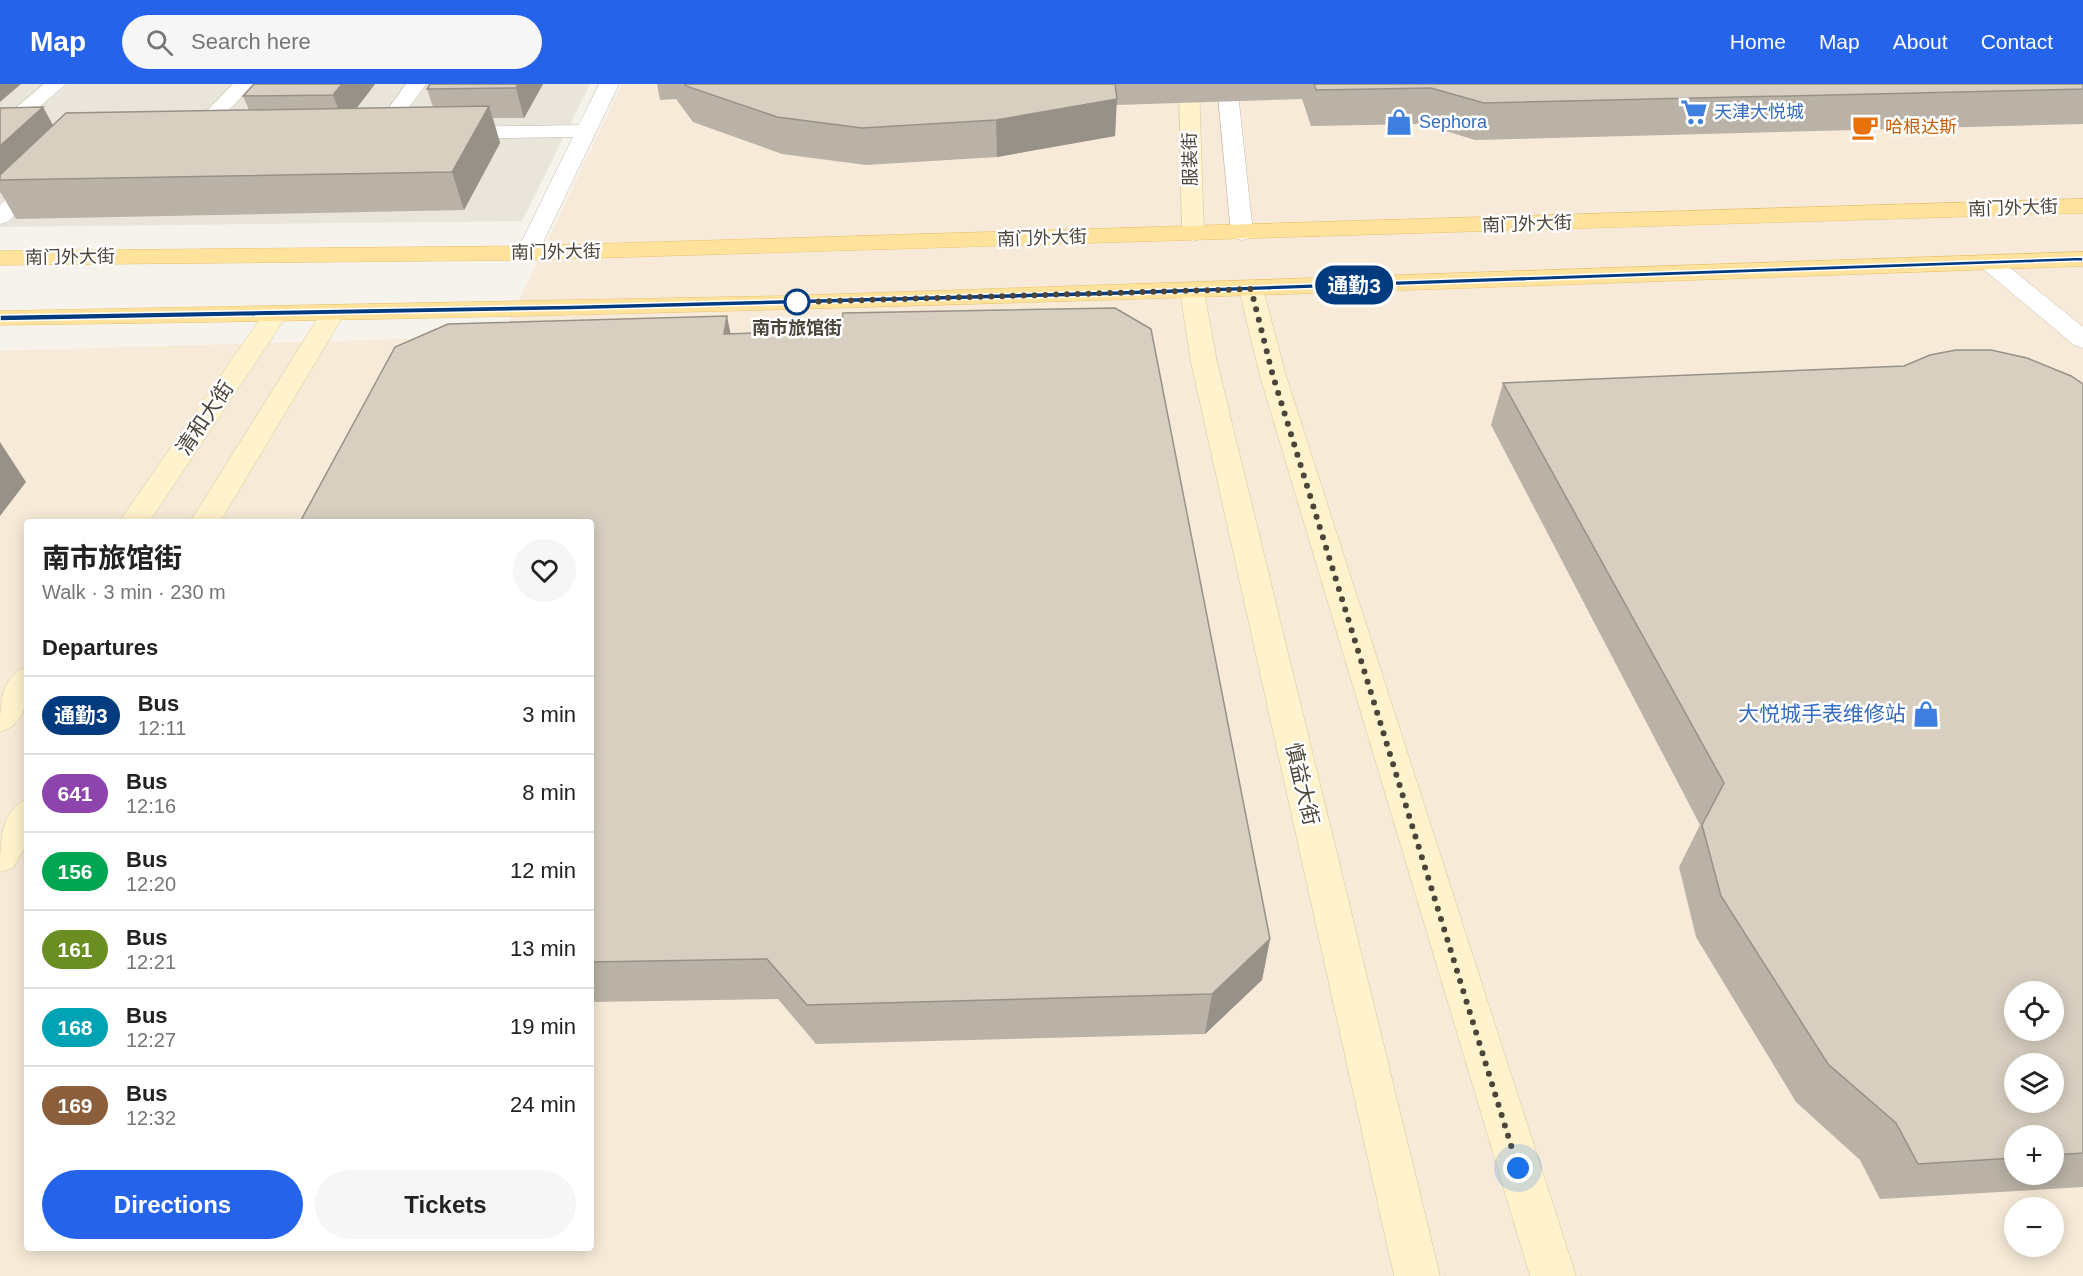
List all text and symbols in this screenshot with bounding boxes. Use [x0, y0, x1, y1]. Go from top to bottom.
search box [122, 15, 542, 69]
text: Map [30, 26, 86, 57]
icon: search [143, 26, 176, 59]
text: Search here [191, 29, 311, 54]
text: Home [1730, 30, 1786, 53]
text: Map [1819, 30, 1860, 53]
text: About [1893, 30, 1948, 53]
text: Contact [1981, 30, 2053, 53]
supermarket icon: 天津大悦城 [1679, 97, 1709, 127]
place label: 天津大悦城 [1714, 102, 1804, 122]
shop icon: Sephora [1384, 107, 1414, 137]
place label: Sephora [1419, 112, 1488, 132]
cafe icon: 哈根达斯 [1850, 112, 1880, 142]
place label: 哈根达斯 [1885, 117, 1957, 137]
street label: 服装街 [1180, 132, 1200, 186]
street label: 南门外大街 [1968, 196, 2058, 220]
street label: 南门外大街 [1482, 212, 1572, 236]
street label: 南门外大街 [997, 226, 1087, 250]
street label: 南门外大街 [511, 241, 601, 263]
street label: 南门外大街 [25, 246, 115, 268]
line badge: 通勤3 [1320, 266, 1388, 304]
text: 通勤3 [1327, 274, 1381, 297]
marker: 南市旅馆街 [784, 289, 810, 315]
place label: 南市旅馆街 [752, 318, 842, 338]
street label: 清和大街 [172, 376, 238, 459]
button: heart [513, 539, 576, 602]
text: 南市旅馆街 [42, 543, 182, 574]
text: Walk · 3 min · 230 m [42, 581, 226, 603]
text: Departures [42, 635, 158, 660]
text: Bus [138, 691, 179, 716]
shop icon: 大悦城手表维修站 [1911, 699, 1941, 729]
text: 3 min [522, 702, 576, 727]
place label: 大悦城手表维修站 [1738, 702, 1906, 725]
text: 通勤3 [54, 704, 108, 727]
text: 12:11 [138, 717, 186, 739]
street label: 慎益大街 [1282, 740, 1323, 827]
text: Bus [126, 769, 168, 794]
text: 8 min [522, 780, 576, 805]
text: 641 [57, 782, 93, 805]
text: 12:16 [126, 795, 176, 817]
text: Bus [126, 847, 168, 872]
text: 12 min [510, 858, 576, 883]
text: 156 [57, 860, 93, 883]
text: 12:20 [126, 873, 176, 895]
text: Bus [126, 925, 168, 950]
text: 13 min [510, 936, 576, 961]
text: 161 [57, 938, 93, 961]
text: 12:21 [126, 951, 176, 973]
map controls [2004, 981, 2064, 1257]
button: locate [2004, 981, 2064, 1041]
text: Bus [126, 1003, 168, 1028]
text: 19 min [510, 1014, 576, 1039]
text: 168 [57, 1016, 93, 1039]
text: 12:27 [126, 1029, 176, 1051]
button: layers [2004, 1053, 2064, 1113]
text: Bus [126, 1081, 168, 1106]
text: 24 min [510, 1092, 576, 1117]
text: 169 [57, 1094, 93, 1117]
text: 12:32 [126, 1107, 176, 1129]
button: + [2004, 1125, 2064, 1185]
your location [1503, 1153, 1533, 1183]
button: Directions [42, 1170, 303, 1239]
button: Tickets [315, 1170, 576, 1239]
button: − [2004, 1197, 2064, 1257]

